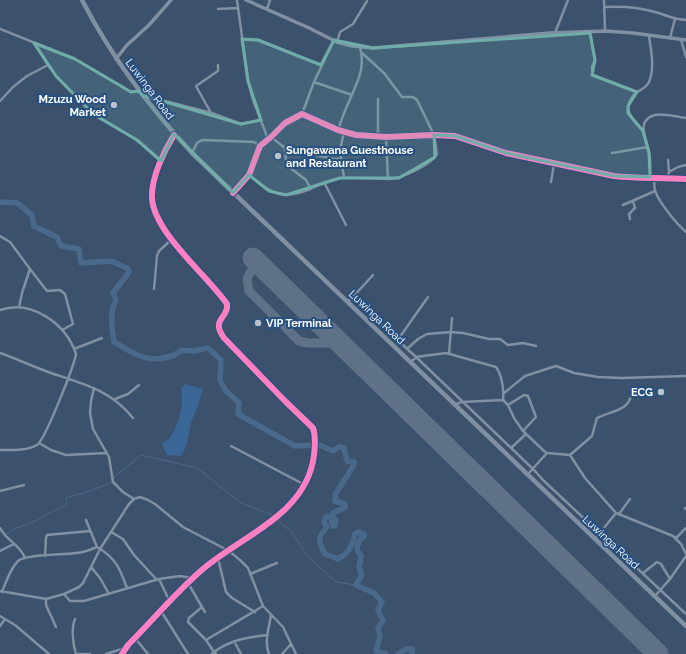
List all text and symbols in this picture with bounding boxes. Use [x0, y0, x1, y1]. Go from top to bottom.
street label: Luwinga Road [123, 56, 177, 122]
place label: Mzuzu Wood Market [39, 93, 107, 119]
marker: Mzuzu Wood Market [109, 100, 119, 110]
place label: Sungawana Guesthouse and Restaurant [286, 144, 414, 170]
marker: Sungawana Guesthouse and Restaurant [273, 151, 283, 161]
street label: Luwinga Road [346, 287, 407, 347]
place label: VIP Terminal [266, 317, 332, 330]
marker: VIP Terminal [253, 318, 263, 328]
place label: ECG [631, 386, 653, 399]
marker: ECG [656, 387, 666, 397]
street label: Luwinga Road [580, 513, 642, 572]

